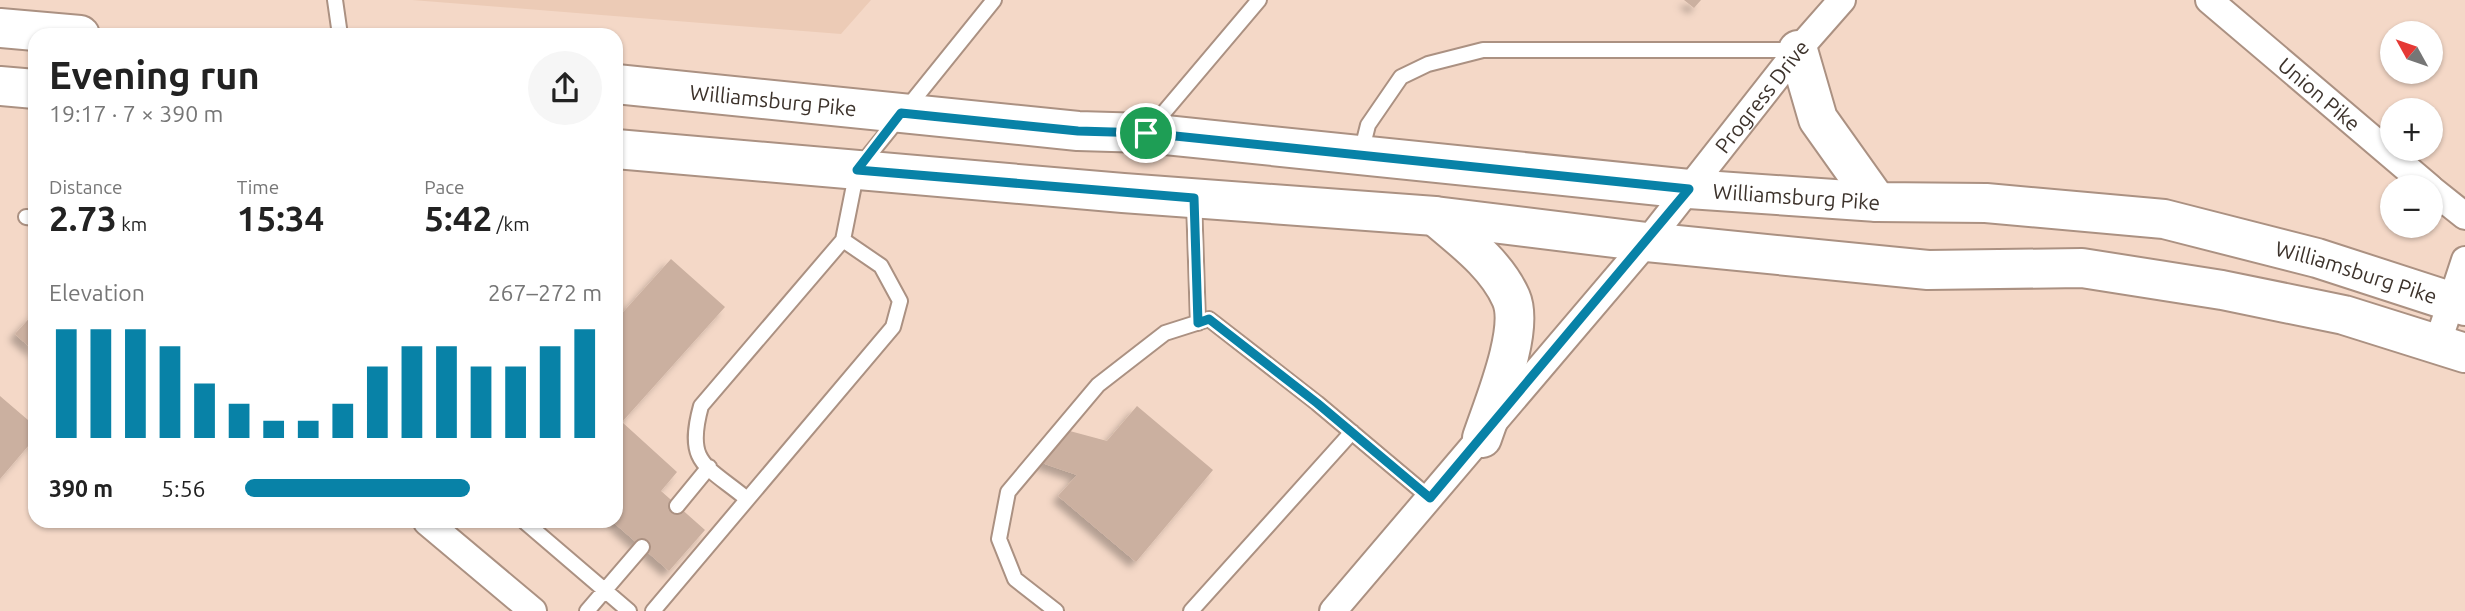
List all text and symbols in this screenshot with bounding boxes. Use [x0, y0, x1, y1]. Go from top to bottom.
north arrow [2380, 21, 2443, 84]
map controls [2380, 21, 2443, 238]
street label: Progress Drive [1710, 35, 1813, 158]
button: share [528, 51, 602, 125]
street label: Union Pike [2274, 52, 2365, 135]
text: Evening run [49, 54, 260, 96]
street label: Williamsburg Pike [688, 80, 858, 120]
button: + [2380, 98, 2443, 161]
text: 19:17 · 7 × 390 m [49, 101, 223, 126]
pin [1116, 103, 1176, 163]
icon: arrive [1127, 114, 1165, 152]
button: − [2380, 175, 2443, 238]
text: Distance [49, 176, 123, 198]
text: Time [237, 176, 279, 198]
text: Pace [424, 176, 465, 198]
street label: Williamsburg Pike [1712, 179, 1881, 214]
text: 2.73 [49, 198, 117, 238]
text: 15:34 [237, 198, 324, 238]
text: 5:42 [424, 198, 492, 238]
text: km [117, 213, 147, 235]
text: /km [492, 213, 530, 235]
street label: Williamsburg Pike [2273, 236, 2440, 308]
text: Elevation [49, 280, 145, 305]
text: 267–272 m [488, 280, 602, 305]
text: 390 m [49, 476, 113, 501]
text: 5:56 [161, 476, 206, 501]

